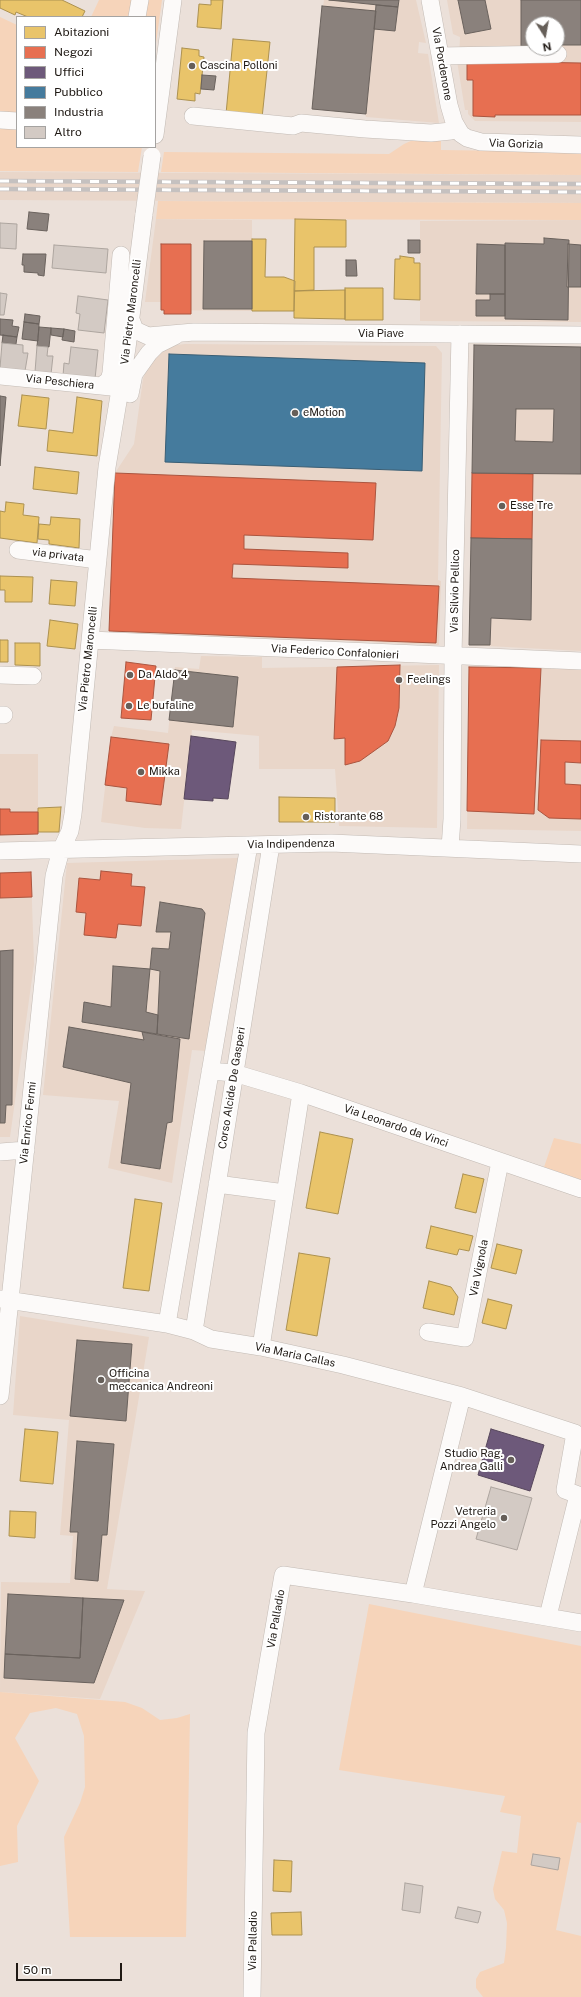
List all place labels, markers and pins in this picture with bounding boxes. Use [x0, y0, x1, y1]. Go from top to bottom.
place label: Cascina Polloni [200, 59, 278, 73]
marker: Cascina Polloni [187, 61, 197, 71]
place label: eMotion [303, 406, 344, 420]
marker: eMotion [290, 408, 300, 418]
place label: Esse Tre [510, 499, 553, 513]
marker: Esse Tre [497, 501, 507, 511]
place label: Da Aldo 4 [138, 668, 188, 682]
marker: Da Aldo 4 [125, 670, 135, 680]
place label: Feelings [407, 673, 450, 687]
marker: Feelings [394, 675, 404, 685]
place label: Le bufaline [137, 699, 194, 713]
marker: Le bufaline [124, 701, 134, 711]
place label: Mikka [149, 765, 180, 779]
marker: Mikka [136, 767, 146, 777]
place label: Ristorante 68 [314, 810, 383, 824]
marker: Ristorante 68 [301, 812, 311, 822]
place label: Officina meccanica Andreoni [109, 1367, 213, 1393]
marker: Officina meccanica Andreoni [96, 1375, 106, 1385]
place label: Studio Rag. Andrea Galli [440, 1447, 503, 1473]
marker: Studio Rag. Andrea Galli [506, 1455, 516, 1465]
place label: Vetreria Pozzi Angelo [431, 1505, 496, 1531]
marker: Vetreria Pozzi Angelo [499, 1513, 509, 1523]

